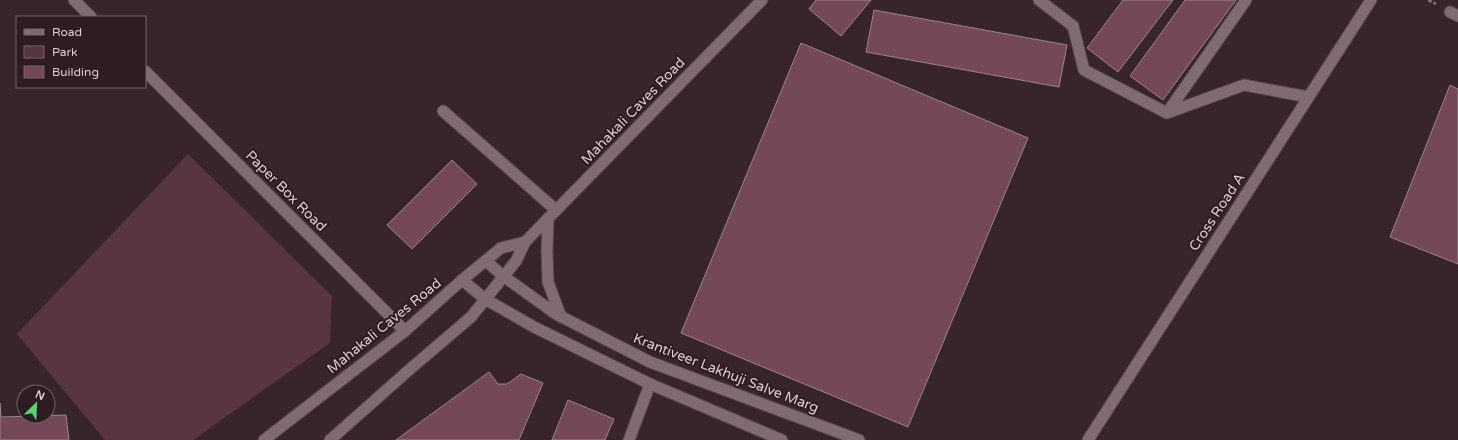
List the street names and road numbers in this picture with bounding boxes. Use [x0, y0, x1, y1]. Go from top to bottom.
street label: Mahakali Caves Road [578, 54, 688, 168]
street label: Paper Box Road [242, 147, 330, 235]
street label: Cross Road A [1185, 170, 1249, 254]
street label: Mahakali Caves Road [323, 275, 445, 377]
street label: Krantiveer Lakhuji Salve Marg [631, 330, 821, 416]

